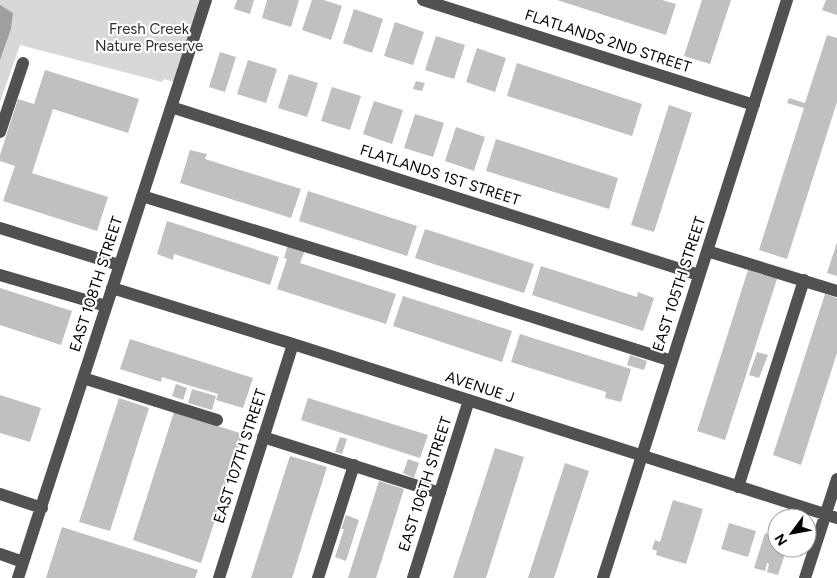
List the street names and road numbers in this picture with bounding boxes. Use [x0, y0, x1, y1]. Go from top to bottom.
street label: FLATLANDS 2ND STREET [523, 6, 694, 77]
street label: FLATLANDS 1ST STREET [358, 141, 523, 210]
street label: EAST 108TH STREET [66, 213, 127, 354]
street label: EAST 105TH STREET [649, 214, 710, 354]
street label: AVENUE J [443, 367, 517, 407]
street label: EAST 107TH STREET [210, 386, 270, 525]
street label: EAST 106TH STREET [395, 414, 456, 554]

